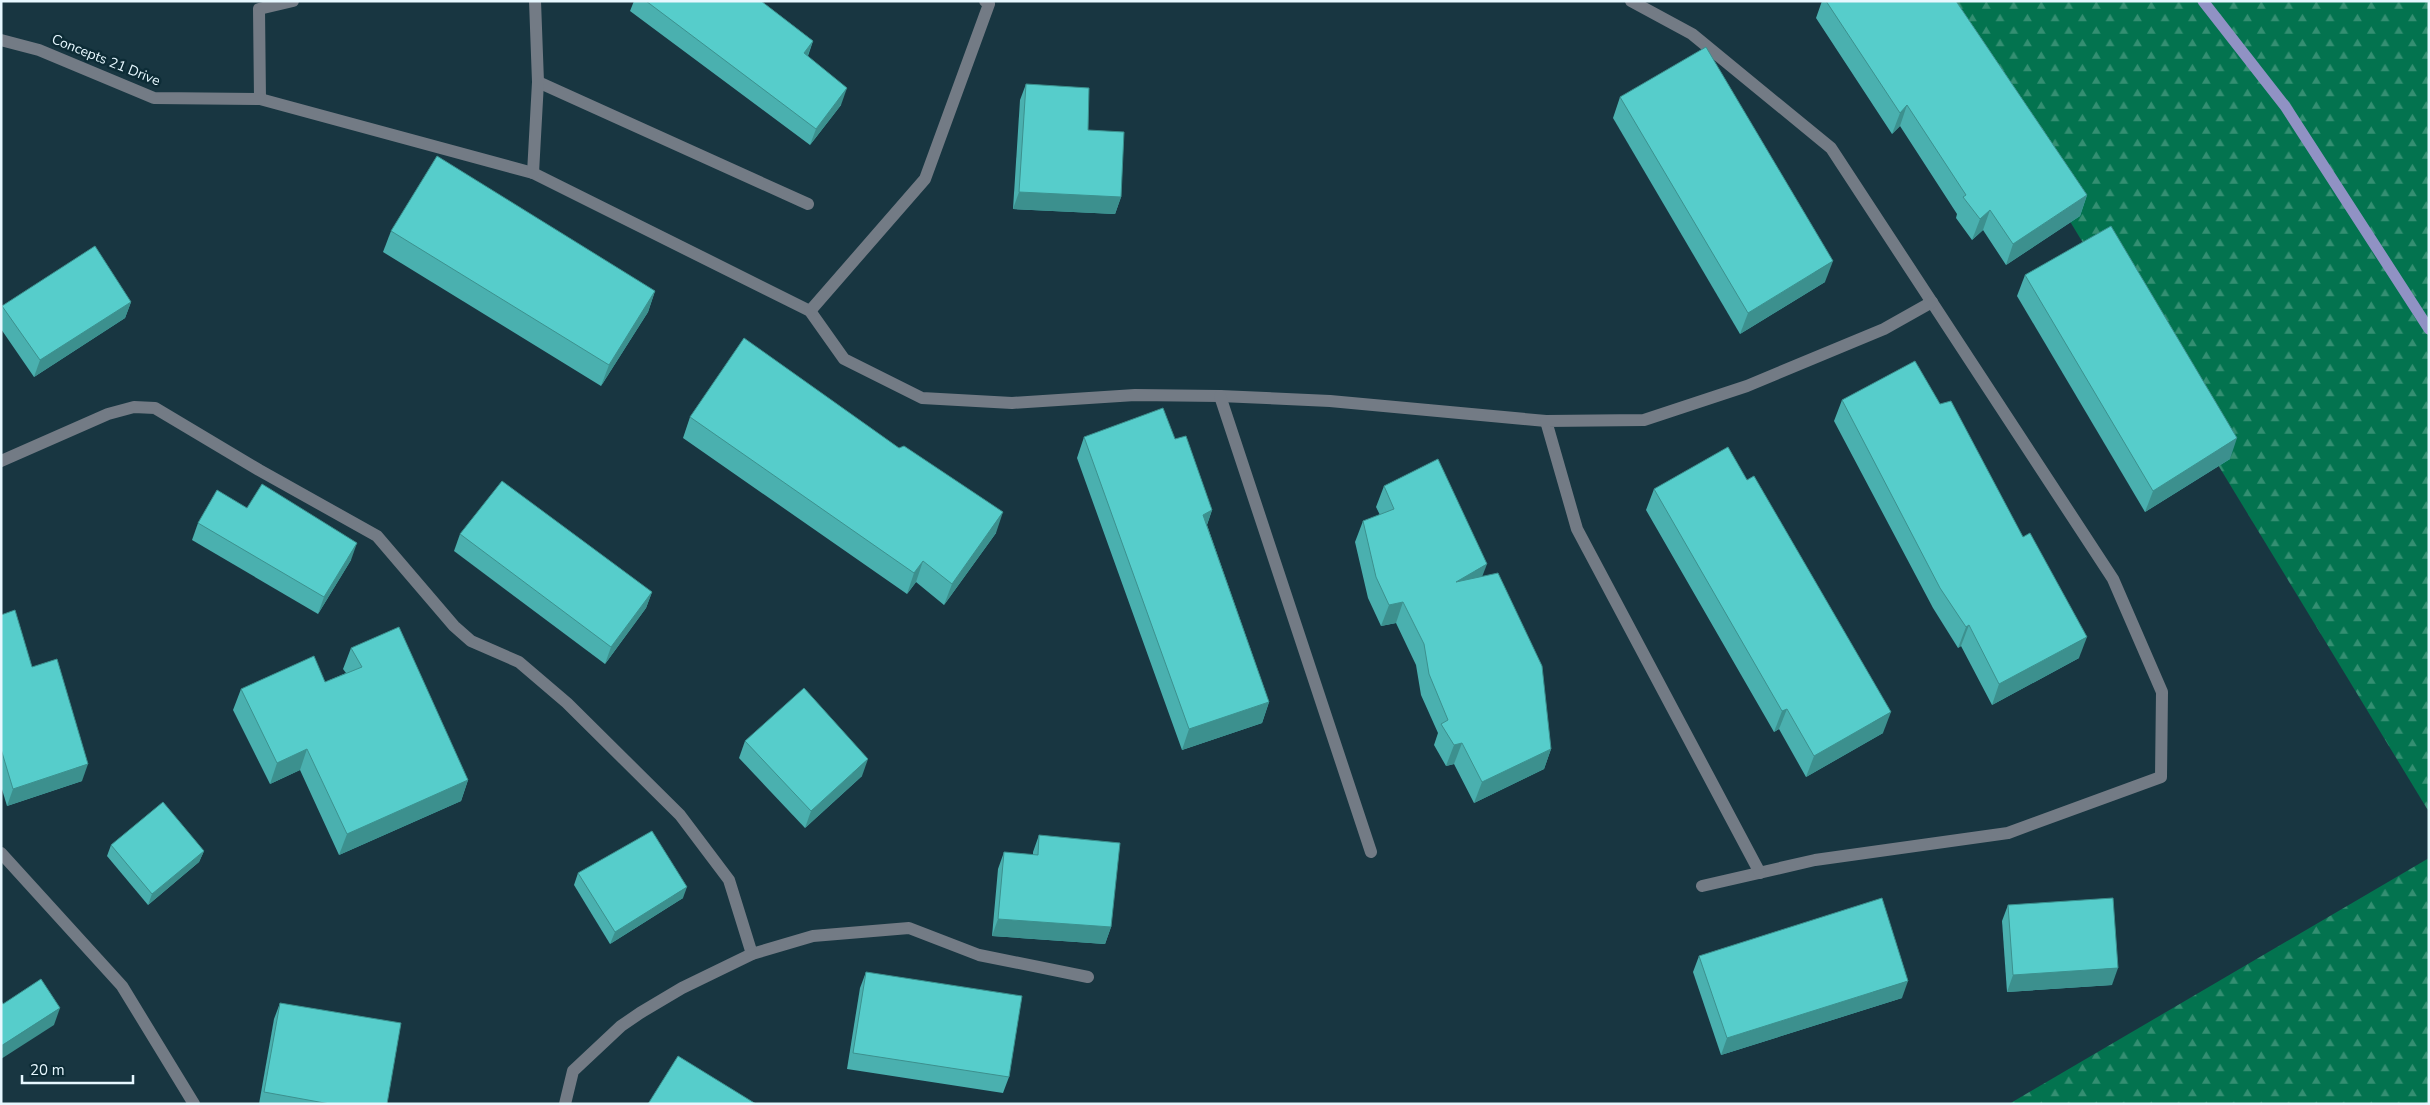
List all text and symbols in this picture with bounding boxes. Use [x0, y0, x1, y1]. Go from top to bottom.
street label: Concepts 21 Drive [49, 30, 163, 90]
scale bar [22, 1052, 134, 1084]
text: 20 m [30, 1060, 65, 1080]

